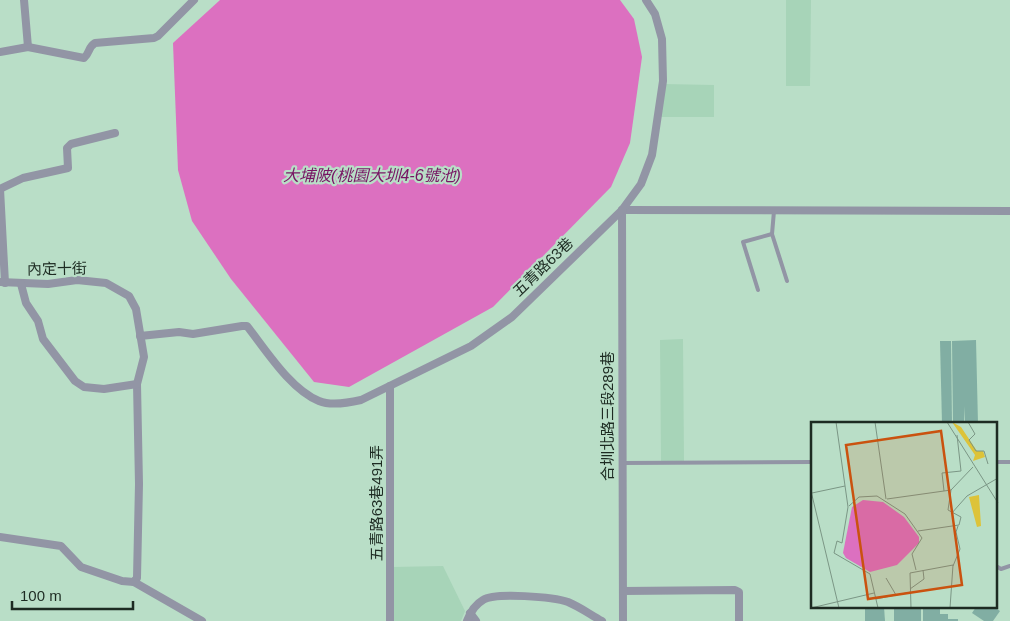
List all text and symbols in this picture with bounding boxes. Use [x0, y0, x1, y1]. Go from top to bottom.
water label: 大埔陂(桃園大圳4-6號池) [283, 167, 461, 184]
street label: 五青路63巷 [509, 234, 576, 299]
street label: 內定十街 [27, 259, 87, 278]
street label: 合圳北路三段289巷 [599, 351, 616, 481]
inset map [811, 422, 998, 608]
street label: 五青路63巷491弄 [368, 445, 385, 561]
scale bar [12, 578, 134, 610]
text: 100 m [20, 587, 62, 604]

